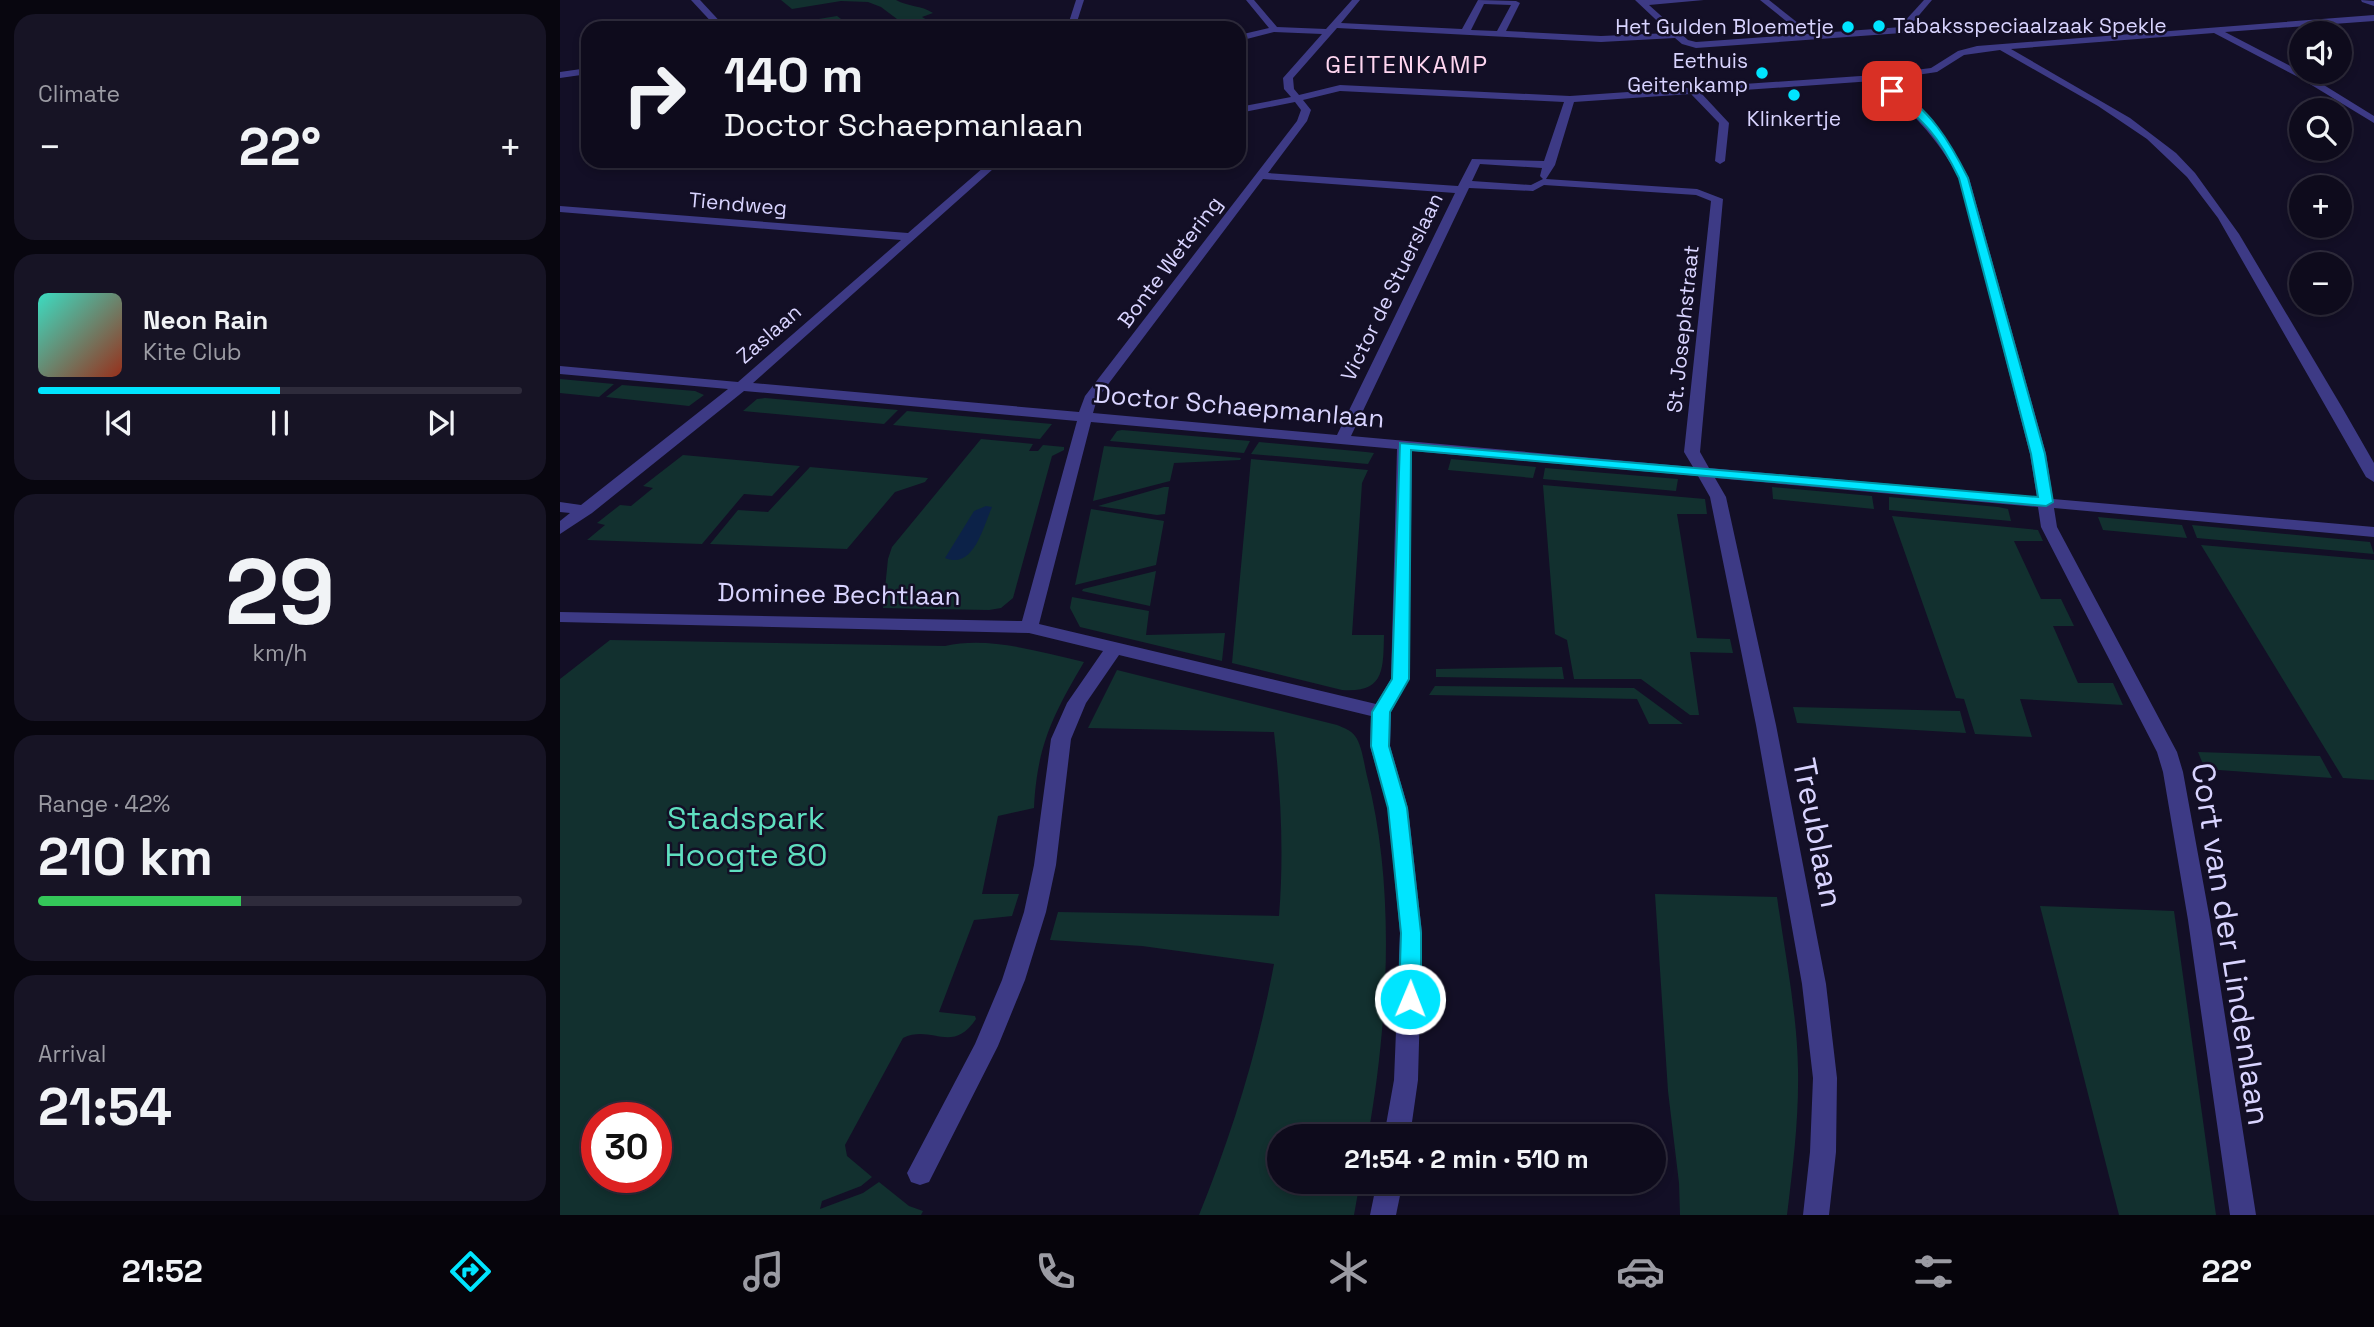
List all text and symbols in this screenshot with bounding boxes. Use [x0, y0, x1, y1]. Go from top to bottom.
place label: Tabaksspeciaalzaak Spekle [1893, 12, 2167, 39]
place label: Het Gulden Bloemetje [1615, 13, 1834, 40]
marker: Tabaksspeciaalzaak Spekle [1871, 18, 1887, 34]
marker: Het Gulden Bloemetje [1840, 19, 1856, 35]
map controls [2289, 21, 2352, 315]
button: sound [2289, 21, 2352, 84]
text: 140 m [724, 44, 863, 106]
place label: Eethuis Geitenkamp [1627, 47, 1748, 98]
icon: right [609, 49, 700, 140]
district label: GEITENKAMP [1325, 49, 1489, 80]
pin [1862, 61, 1922, 121]
marker: Eethuis Geitenkamp [1754, 65, 1770, 81]
icon: arrive [1873, 72, 1911, 110]
text: Climate [38, 79, 120, 109]
marker: Klinkertje [1786, 87, 1802, 103]
button: search [2289, 98, 2352, 161]
text: Doctor Schaepmanlaan [724, 105, 1083, 145]
place label: Klinkertje [1747, 105, 1841, 132]
text: 22° [239, 114, 321, 180]
text: − [38, 123, 62, 171]
text: + [498, 123, 522, 171]
button: + [2289, 175, 2352, 238]
street label: Tiendweg [688, 186, 788, 221]
street label: Victor de Stuerslaan [1334, 188, 1449, 385]
street label: Bonte Wetering [1111, 191, 1228, 333]
street label: St. Josephstraat [1660, 244, 1705, 414]
button: − [2289, 252, 2352, 315]
street label: Zaslaan [731, 298, 807, 369]
text: Neon Rain [143, 303, 268, 337]
text: Kite Club [143, 337, 242, 367]
street label: Doctor Schaepmanlaan [1092, 376, 1386, 436]
icon: previous [100, 404, 138, 442]
icon: pause [261, 404, 299, 442]
icon: next [422, 404, 460, 442]
text: 29 [225, 534, 335, 651]
street label: Dominee Bechtlaan [717, 575, 961, 613]
text: km/h [253, 638, 307, 668]
street label: Treublaan [1784, 755, 1852, 911]
street label: Cort van der Lindenlaan [2183, 760, 2279, 1128]
text: Range · 42% [38, 789, 170, 819]
park label: Stadspark Hoogte 80 [665, 798, 827, 875]
text: 210 km [38, 824, 213, 890]
position arrow [1373, 962, 1447, 1036]
text: Arrival [38, 1039, 106, 1069]
text: 21:54 [38, 1074, 172, 1140]
speed limit sign: 30 [581, 1102, 672, 1193]
text: 21:54 · 2 min · 510 m [1344, 1142, 1589, 1176]
icon: directions [446, 1247, 495, 1296]
icon: music [739, 1247, 788, 1296]
icon: phone [1031, 1247, 1080, 1296]
icon: climate [1324, 1247, 1373, 1296]
icon: car [1616, 1247, 1665, 1296]
icon: filters [1909, 1247, 1958, 1296]
text: 21:52 [122, 1251, 203, 1291]
text: 22° [2202, 1251, 2252, 1291]

